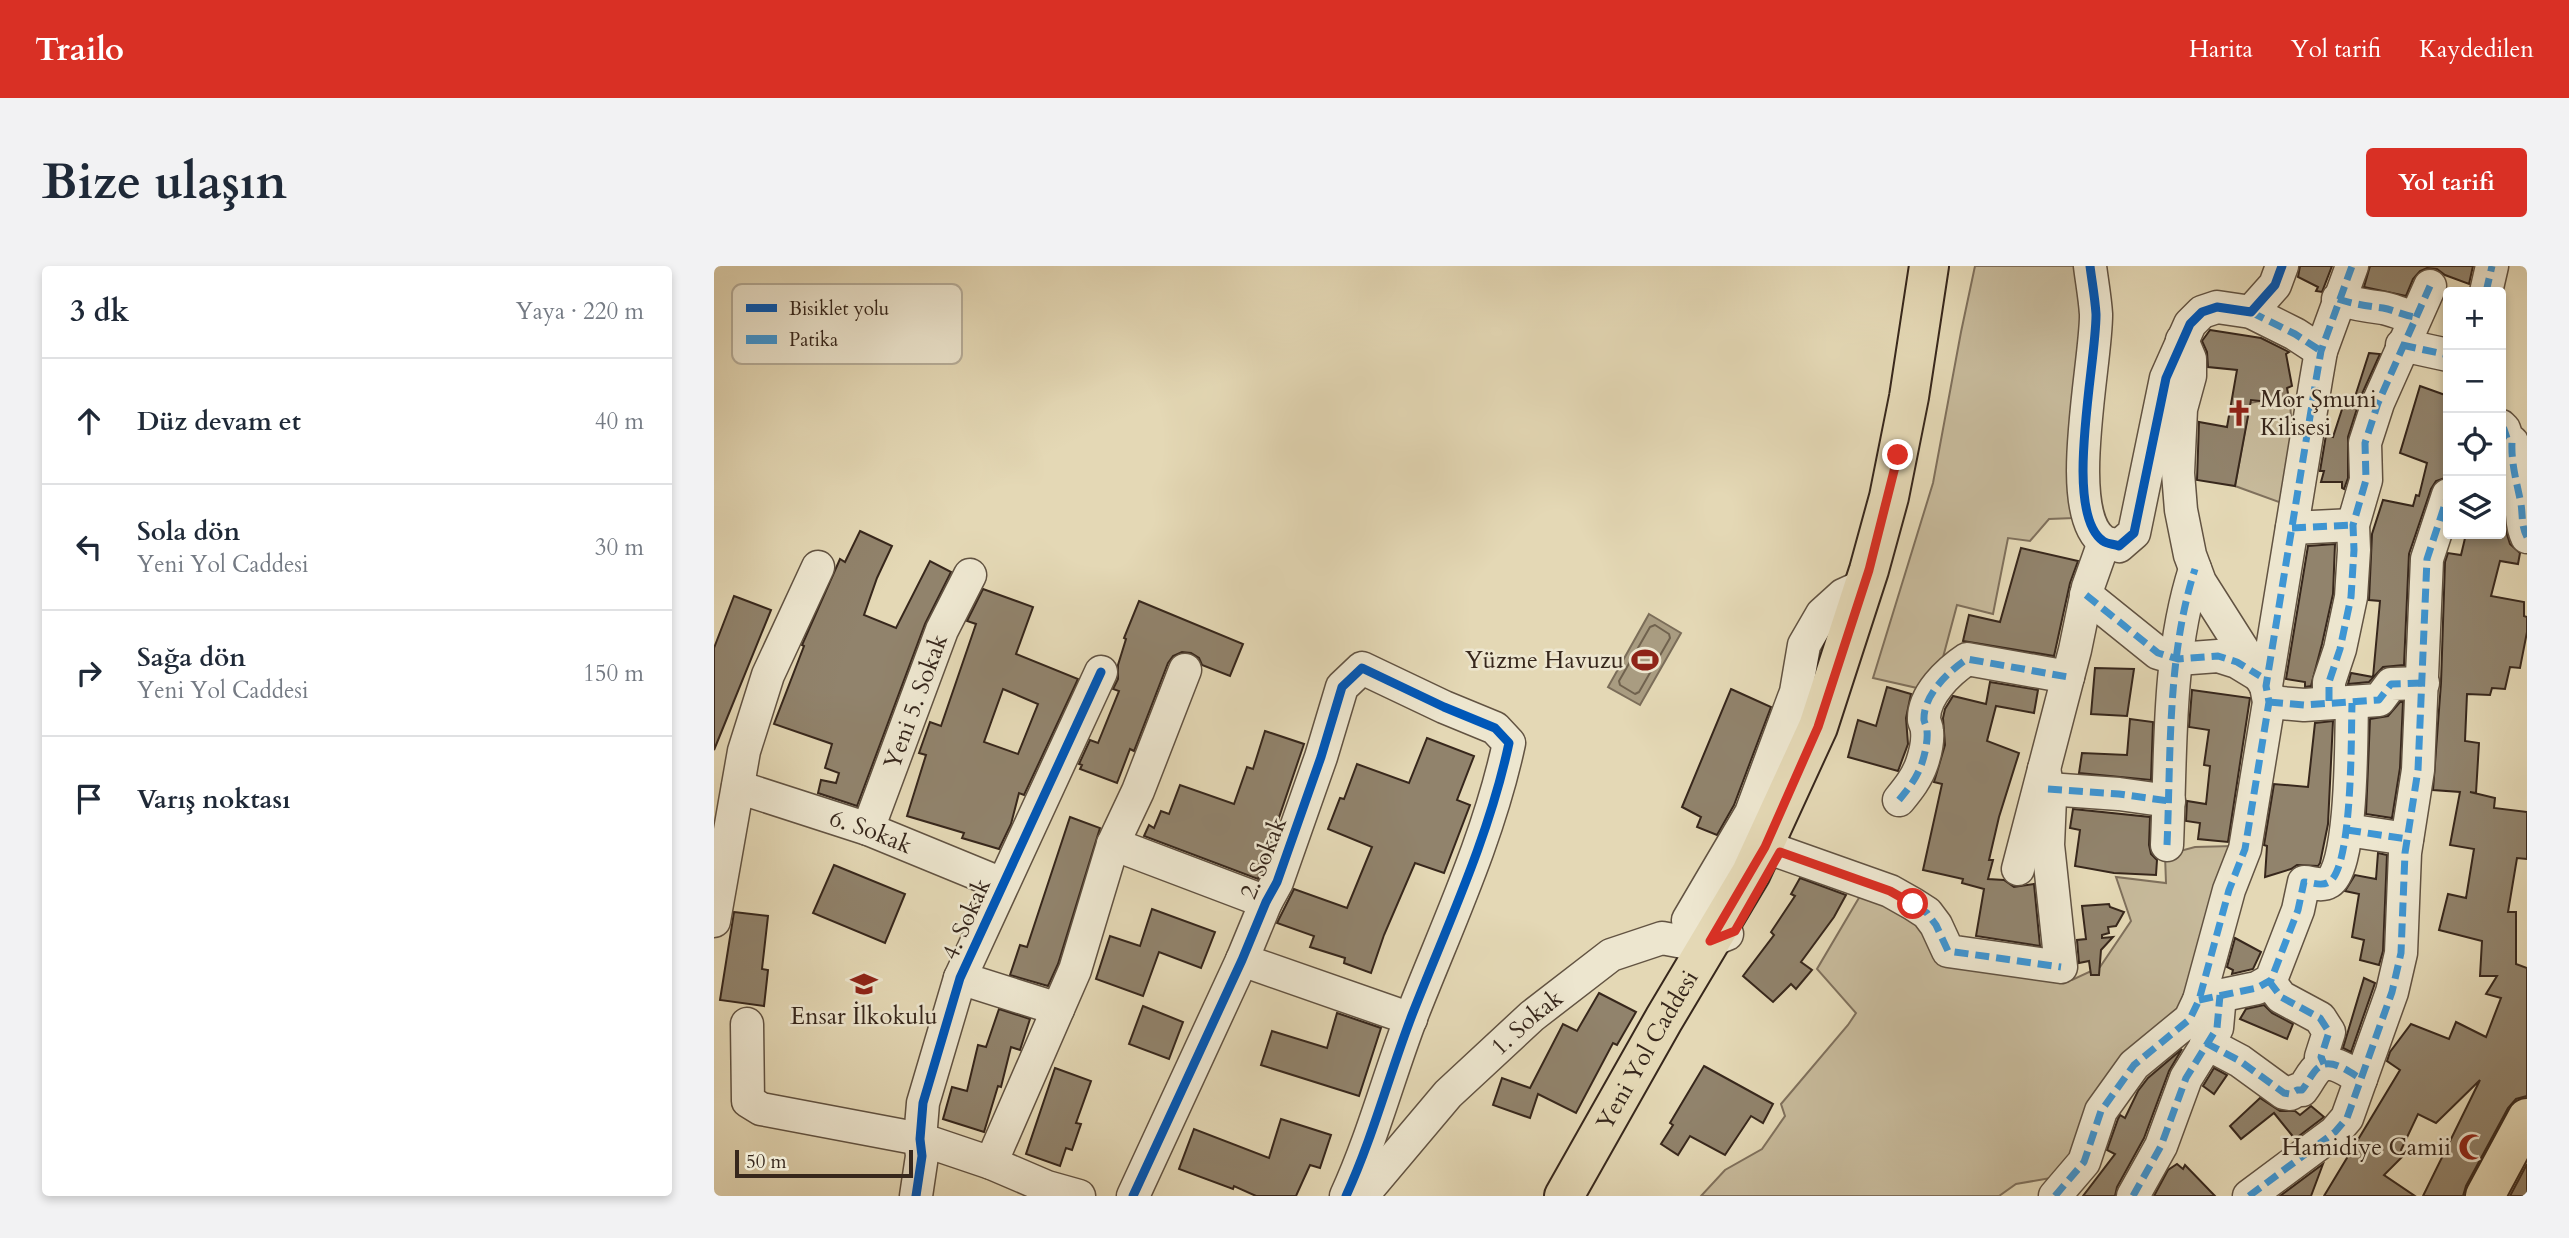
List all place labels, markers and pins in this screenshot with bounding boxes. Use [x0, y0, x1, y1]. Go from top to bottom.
place label: Mor Şmuni Kilisesi [2260, 383, 2377, 444]
church icon: Mor Şmuni Kilisesi [2224, 398, 2254, 428]
place label: Yüzme Havuzu [1465, 644, 1624, 677]
sports icon: Yüzme Havuzu [1630, 645, 1660, 675]
school or university icon: Ensar İlkokulu [849, 969, 879, 999]
place label: Ensar İlkokulu [790, 1000, 938, 1033]
place label: Hamidiye Camii [2281, 1131, 2451, 1164]
mosque icon: Hamidiye Camii [2457, 1132, 2487, 1162]

